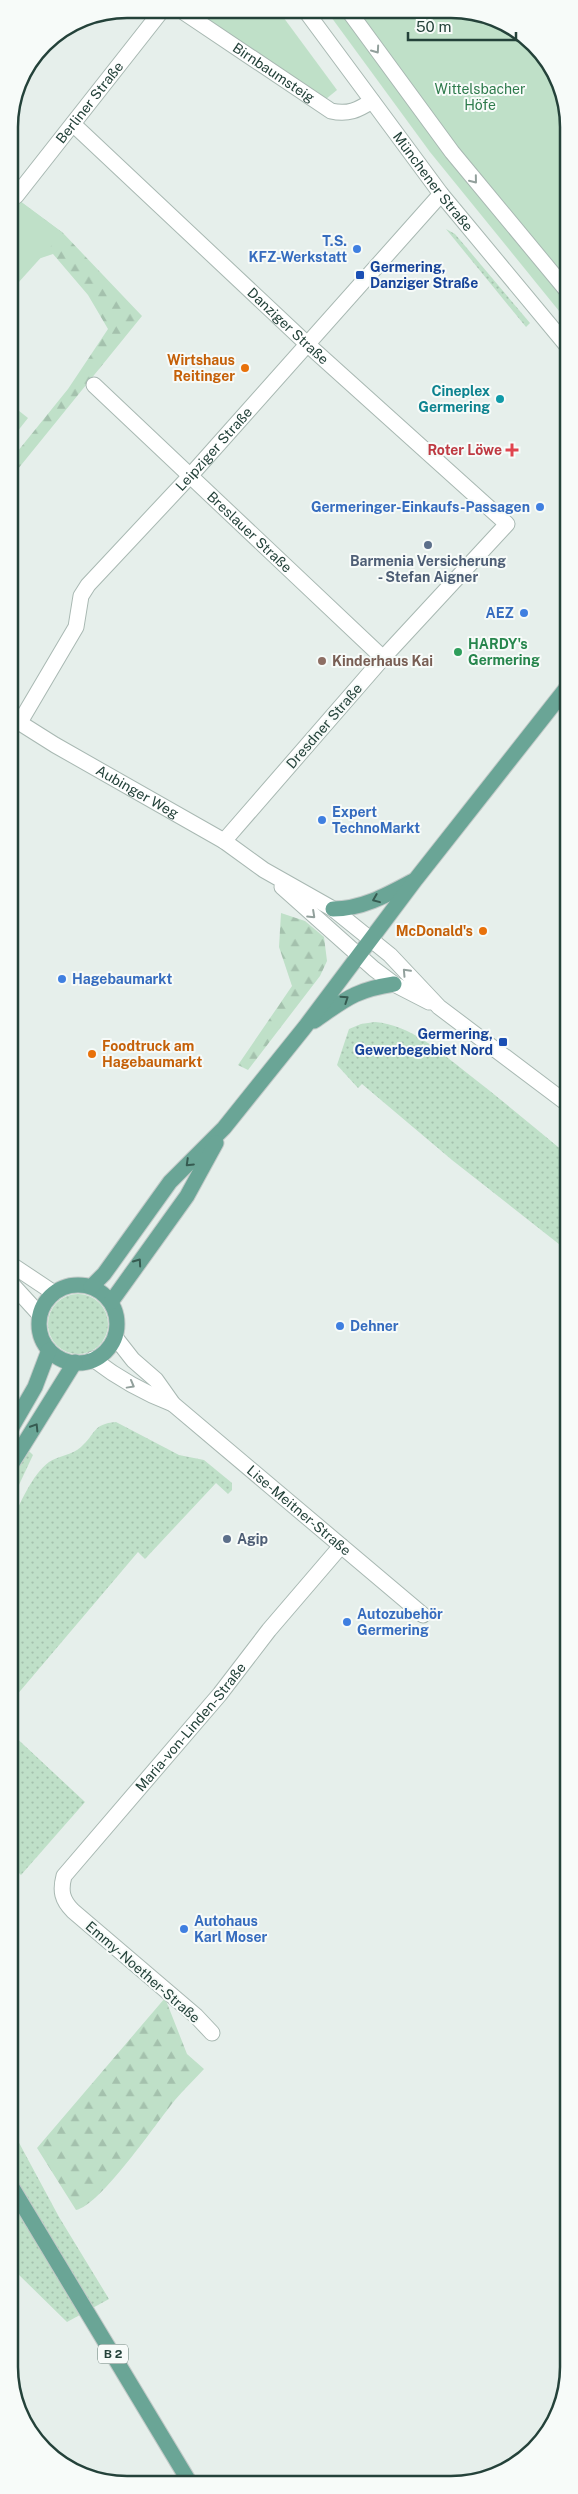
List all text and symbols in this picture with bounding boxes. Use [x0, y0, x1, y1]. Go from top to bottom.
scale bar [408, 10, 516, 42]
text: 50 m [416, 18, 451, 35]
street label: Birnbaumsteig [230, 39, 318, 106]
one-way arrow [370, 44, 379, 54]
street label: Berliner Straße [53, 58, 127, 146]
park label: Wittelsbacher Höfe [435, 81, 525, 113]
street label: Münchener Straße [390, 129, 476, 234]
one-way arrow [469, 174, 478, 183]
place label: T.S. KFZ-Werkstatt [249, 233, 347, 265]
marker: T.S. KFZ-Werkstatt [351, 243, 363, 255]
place label: Germering, Danziger Straße [370, 259, 478, 291]
marker: Germering, Danziger Straße [354, 269, 366, 281]
street label: Danziger Straße [244, 284, 332, 367]
place label: Wirtshaus Reitinger [167, 352, 235, 384]
marker: Wirtshaus Reitinger [239, 362, 251, 374]
place label: Cineplex Germering [418, 383, 490, 415]
marker: Cineplex Germering [494, 393, 506, 405]
street label: Leipziger Straße [172, 404, 255, 494]
place label: Roter Löwe [427, 442, 502, 458]
marker: Roter Löwe [506, 444, 518, 456]
street label: Breslauer Straße [204, 488, 295, 576]
place label: Germeringer-Einkaufs-Passagen [311, 499, 530, 515]
marker: Germeringer-Einkaufs-Passagen [534, 501, 546, 513]
marker: Barmenia Versicherung - Stefan Aigner [422, 539, 434, 551]
place label: Barmenia Versicherung - Stefan Aigner [350, 553, 506, 585]
place label: AEZ [486, 605, 514, 621]
marker: AEZ [518, 607, 530, 619]
place label: HARDY's Germering [468, 636, 540, 668]
marker: HARDY's Germering [452, 646, 464, 658]
place label: Kinderhaus Kai [332, 653, 433, 669]
marker: Kinderhaus Kai [316, 655, 328, 667]
street label: Dresdner Straße [283, 680, 365, 772]
street label: Aubinger Weg [93, 762, 182, 822]
place label: Expert TechnoMarkt [332, 804, 420, 836]
marker: Expert TechnoMarkt [316, 814, 328, 826]
one-way arrow [372, 893, 381, 903]
one-way arrow [307, 909, 316, 918]
place label: McDonald's [396, 923, 473, 939]
marker: McDonald's [477, 925, 489, 937]
one-way arrow [403, 968, 412, 977]
place label: Hagebaumarkt [72, 971, 172, 987]
marker: Hagebaumarkt [56, 973, 68, 985]
one-way arrow [340, 996, 349, 1006]
place label: Germering, Gewerbegebiet Nord [354, 1026, 493, 1058]
marker: Germering, Gewerbegebiet Nord [497, 1036, 509, 1048]
place label: Foodtruck am Hagebaumarkt [102, 1038, 202, 1070]
marker: Foodtruck am Hagebaumarkt [86, 1048, 98, 1060]
one-way arrow [186, 1157, 195, 1166]
one-way arrow [132, 1258, 141, 1268]
place label: Dehner [350, 1318, 399, 1334]
marker: Dehner [334, 1320, 346, 1332]
one-way arrow [126, 1379, 135, 1389]
one-way arrow [29, 1423, 38, 1432]
street label: Lise-Meitner-Straße [244, 1462, 354, 1559]
place label: Agip [237, 1531, 268, 1547]
marker: Agip [221, 1533, 233, 1545]
place label: Autozubehör Germering [357, 1606, 443, 1638]
marker: Autozubehör Germering [341, 1616, 353, 1628]
street label: Maria-von-Linden-Straße [132, 1659, 249, 1795]
place label: Autohaus Karl Moser [194, 1913, 267, 1945]
street label: Emmy-Noether-Straße [83, 1918, 203, 2026]
marker: Autohaus Karl Moser [178, 1923, 190, 1935]
road number: B 2 [98, 2344, 128, 2364]

